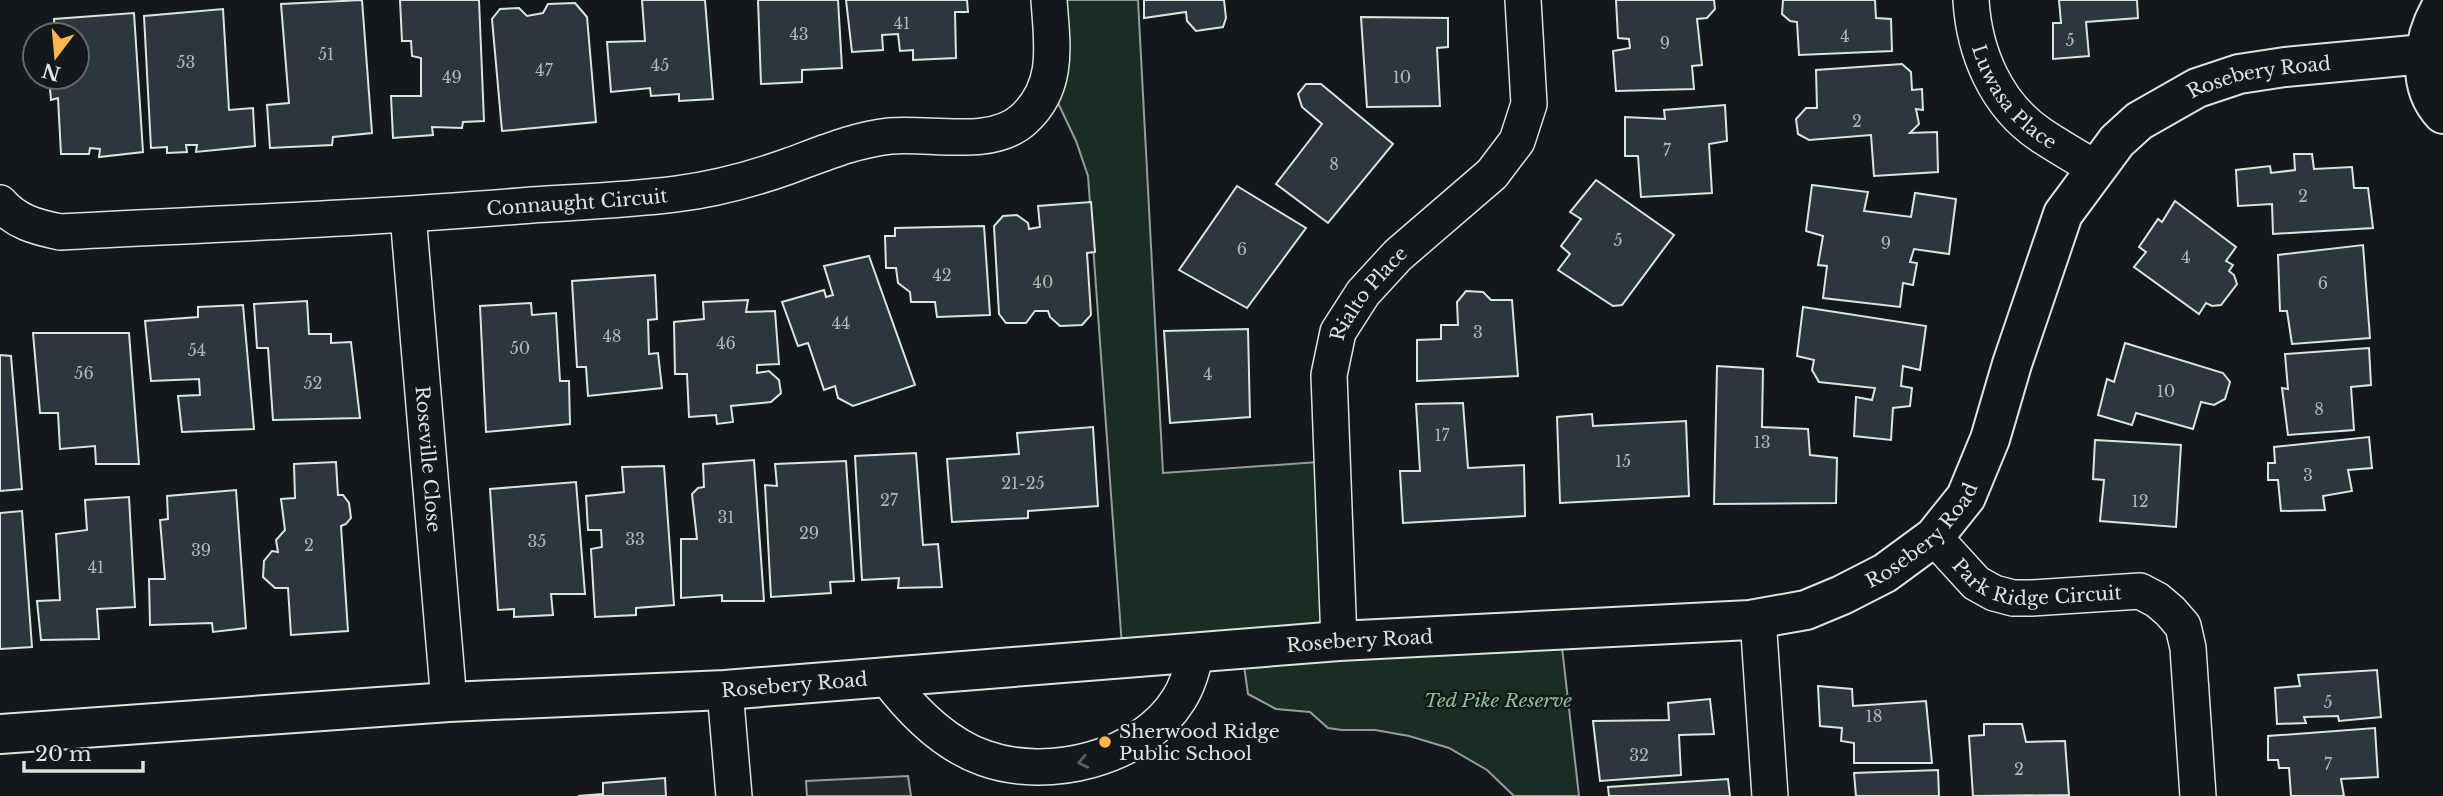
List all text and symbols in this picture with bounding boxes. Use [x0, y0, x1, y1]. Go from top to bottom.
house number: 41 [894, 13, 910, 33]
north arrow [21, 21, 91, 91]
house number: 43 [789, 24, 809, 44]
house number: 4 [1840, 26, 1850, 46]
house number: 5 [2065, 30, 2075, 50]
house number: 9 [1660, 33, 1670, 53]
street label: Luwasa Place [1968, 42, 2061, 154]
house number: 51 [318, 44, 334, 64]
street label: Rosebery Road [2183, 51, 2332, 103]
house number: 53 [177, 52, 195, 72]
house number: 45 [651, 55, 669, 75]
text: N [40, 58, 63, 85]
house number: 47 [535, 60, 554, 80]
house number: 49 [442, 67, 462, 87]
house number: 10 [1393, 67, 1411, 87]
house number: 2 [1852, 111, 1862, 131]
house number: 7 [1663, 140, 1672, 160]
house number: 8 [1329, 154, 1339, 174]
street label: Connaught Circuit [486, 184, 670, 220]
house number: 2 [2298, 186, 2308, 206]
house number: 5 [1613, 230, 1623, 250]
house number: 9 [1881, 233, 1891, 253]
house number: 6 [1237, 239, 1247, 259]
street label: Rialto Place [1325, 241, 1412, 342]
house number: 4 [2181, 247, 2191, 267]
house number: 42 [932, 265, 952, 285]
house number: 40 [1033, 272, 1053, 292]
house number: 6 [2318, 273, 2328, 293]
house number: 44 [832, 313, 850, 333]
house number: 3 [1473, 322, 1483, 342]
house number: 48 [602, 326, 622, 346]
house number: 46 [716, 333, 736, 353]
house number: 50 [510, 338, 530, 358]
house number: 54 [188, 340, 206, 360]
house number: 56 [74, 363, 94, 383]
house number: 4 [1203, 364, 1213, 384]
house number: 52 [304, 373, 322, 393]
house number: 10 [2157, 381, 2175, 401]
street label: Roseville Close [411, 385, 446, 533]
house number: 8 [2314, 399, 2324, 419]
house number: 17 [1434, 425, 1451, 445]
house number: 13 [1754, 432, 1771, 452]
house number: 15 [1615, 451, 1631, 471]
house number: 3 [2303, 465, 2313, 485]
house number: 21-25 [1001, 473, 1045, 493]
street label: Rosebery Road [1862, 479, 1982, 593]
house number: 27 [880, 490, 899, 510]
house number: 12 [2132, 491, 2149, 511]
house number: 31 [718, 507, 735, 527]
house number: 29 [799, 523, 819, 543]
house number: 33 [625, 529, 645, 549]
house number: 35 [528, 531, 546, 551]
house number: 2 [304, 535, 314, 555]
house number: 39 [191, 540, 211, 560]
street label: Park Ridge Circuit [1948, 553, 2123, 610]
house number: 41 [88, 557, 104, 577]
street label: Rosebery Road [1286, 625, 1434, 657]
street label: Rosebery Road [720, 667, 869, 702]
park label: Ted Pike Reserve [1424, 689, 1572, 712]
house number: 5 [2323, 692, 2333, 712]
house number: 18 [1866, 706, 1882, 726]
place label: Sherwood Ridge Public School [1119, 720, 1280, 765]
scale bar [24, 730, 144, 774]
marker: Sherwood Ridge Public School [1097, 734, 1113, 750]
text: 20 m [35, 741, 92, 767]
house number: 32 [1629, 745, 1649, 765]
one-way arrow [1077, 754, 1089, 769]
house number: 7 [2324, 754, 2333, 774]
house number: 2 [2014, 759, 2024, 779]

